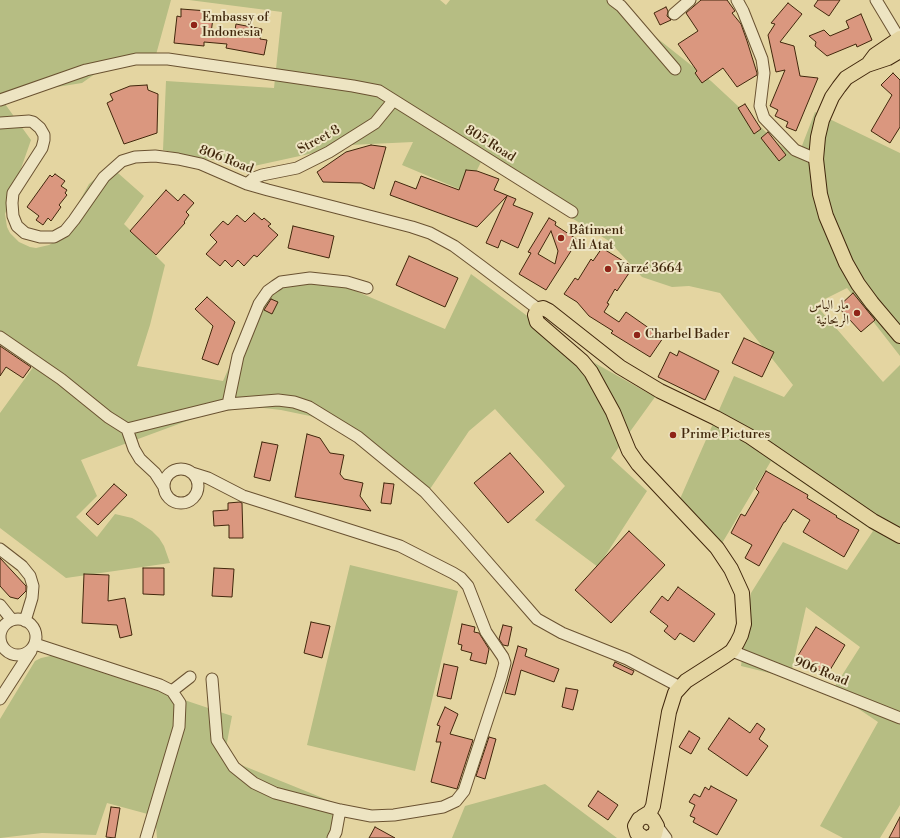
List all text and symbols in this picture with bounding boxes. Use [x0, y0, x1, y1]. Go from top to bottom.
place label: Embassy of Indonesia [202, 10, 269, 41]
marker: Embassy of Indonesia [189, 20, 199, 30]
street label: Street 8 [295, 122, 343, 158]
street label: 805 Road [462, 122, 518, 166]
street label: 806 Road [196, 142, 256, 178]
place label: Bâtiment Ali Atat [569, 223, 624, 254]
marker: Bâtiment Ali Atat [556, 233, 566, 243]
place label: Yarzé 3664 [616, 261, 682, 277]
marker: Yarzé 3664 [603, 264, 613, 274]
place label: مار الياس الريحانية [809, 298, 849, 329]
marker: مار الياس الريحانية [852, 308, 862, 318]
place label: Charbel Bader [645, 327, 730, 343]
marker: Charbel Bader [632, 330, 642, 340]
place label: Prime Pictures [681, 427, 770, 443]
marker: Prime Pictures [668, 430, 678, 440]
street label: 906 Road [792, 654, 850, 690]

